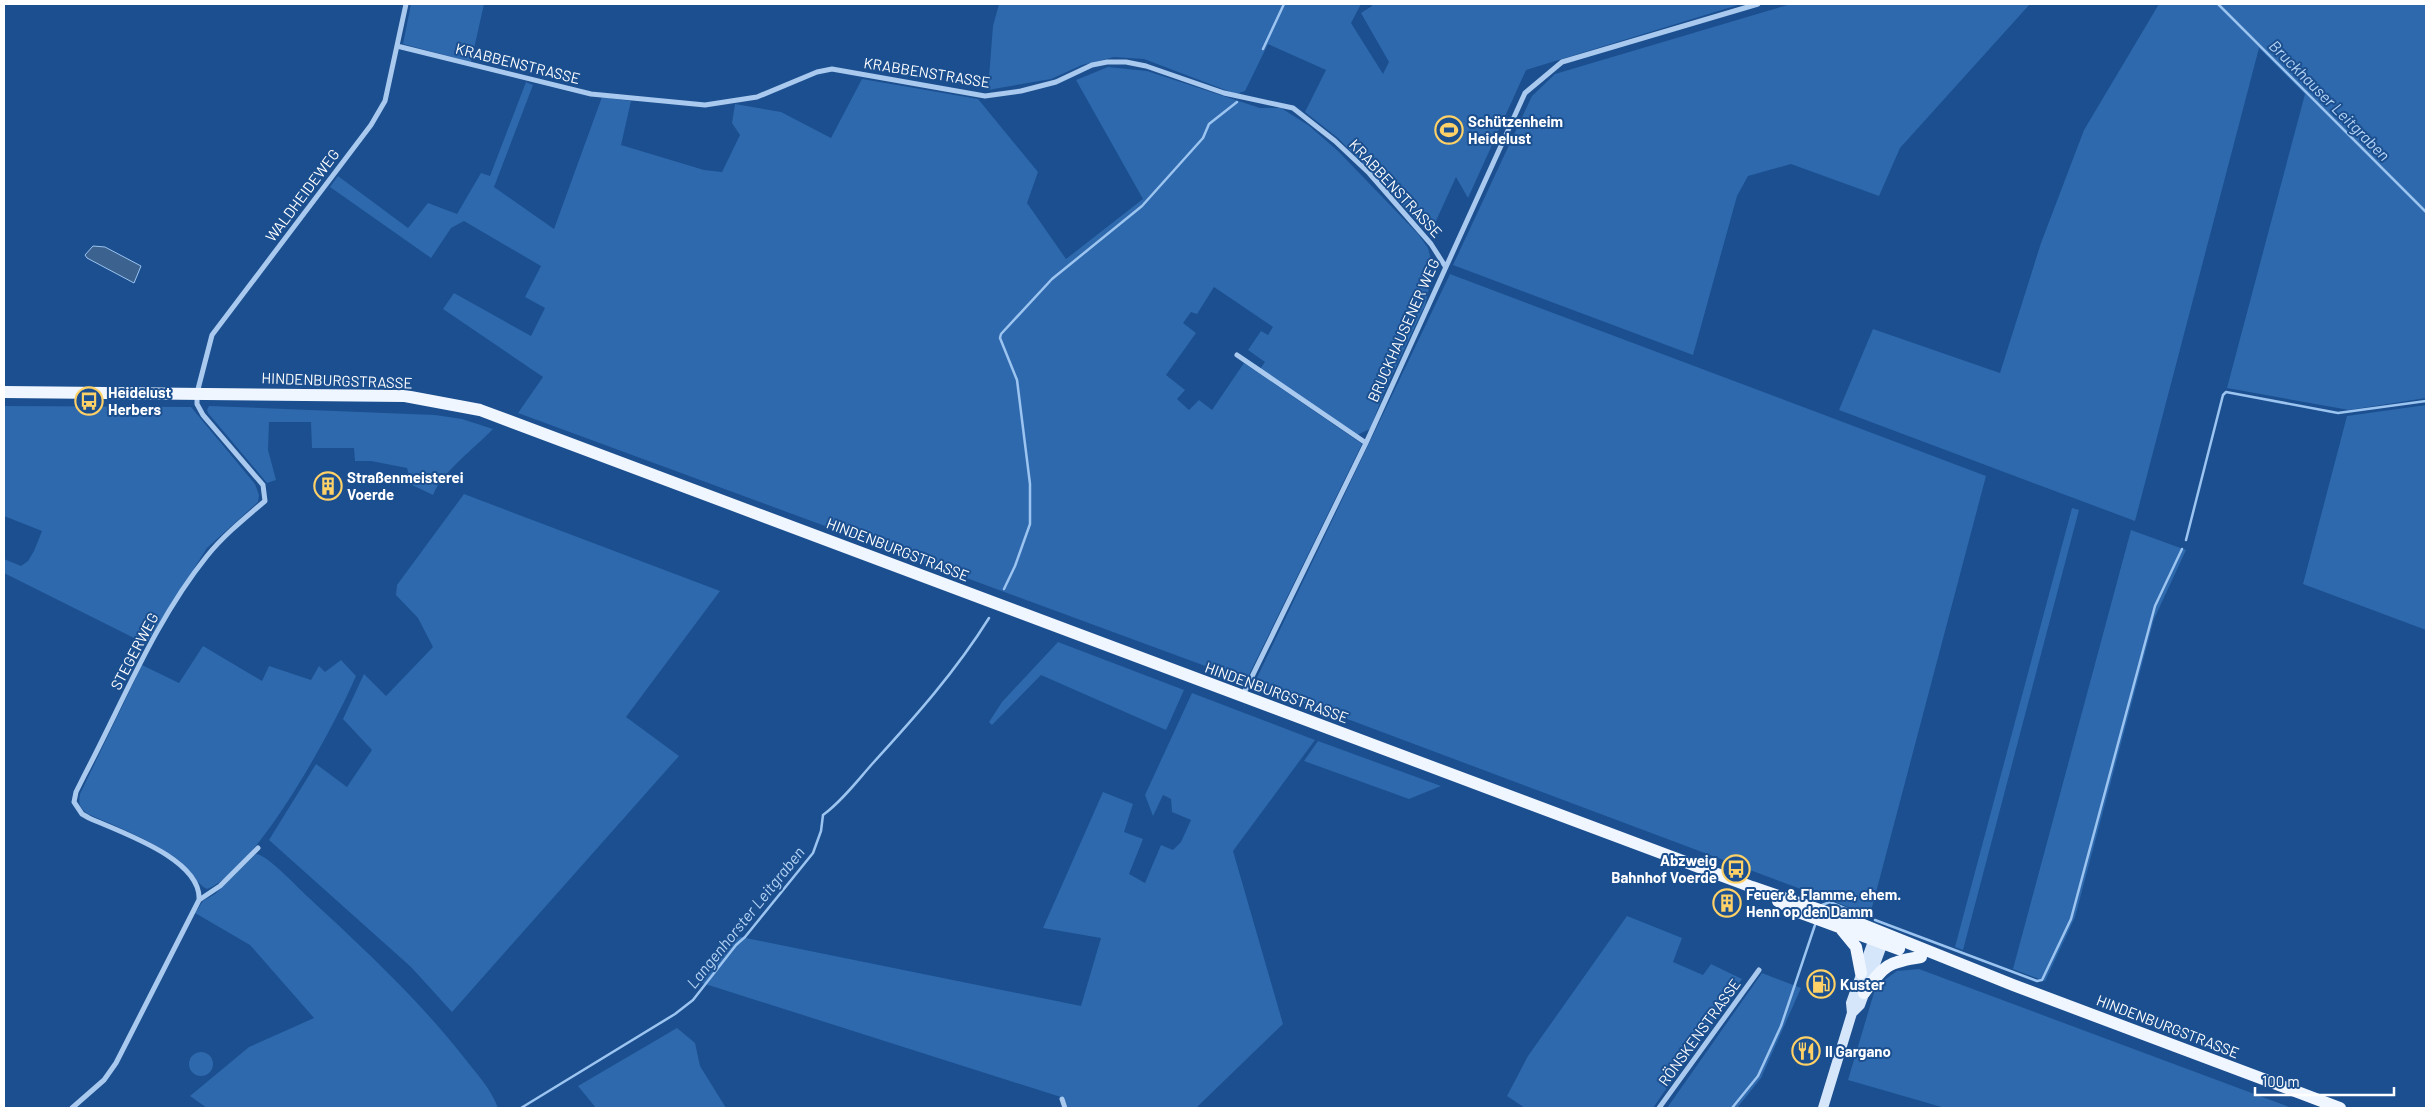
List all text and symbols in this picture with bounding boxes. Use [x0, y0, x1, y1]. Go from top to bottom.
water label: Bruckhauser Leitgraben [2266, 36, 2394, 164]
street label: KRABBENSTRASSE [454, 39, 582, 87]
street label: KRABBENSTRASSE [862, 53, 992, 91]
place label: Schützenheim Heidelust [1468, 112, 1563, 147]
sports icon: Schützenheim Heidelust [1434, 115, 1464, 145]
street label: KRABBENSTRASSE [1346, 135, 1446, 241]
street label: WALDHEIDEWEG [261, 145, 343, 245]
street label: BRUCKHAUSENER WEG [1363, 255, 1443, 405]
street label: HINDENBURGSTRASSE [261, 368, 413, 392]
place label: Heidelust Herbers [108, 383, 171, 418]
bus stop icon: Heidelust Herbers [74, 386, 104, 416]
place label: Straßenmeisterei Voerde [347, 468, 464, 503]
building icon: Straßenmeisterei Voerde [313, 471, 343, 501]
street label: HINDENBURGSTRASSE [824, 513, 972, 585]
street label: STEGERWEG [106, 609, 162, 693]
street label: HINDENBURGSTRASSE [1203, 658, 1351, 726]
water label: Langenhorster Leitgraben [682, 842, 808, 992]
place label: Abzweig Bahnhof Voerde [1611, 851, 1717, 886]
bus stop icon: Abzweig Bahnhof Voerde [1721, 854, 1751, 884]
place label: Feuer & Flamme, ehem. Henn op den Damm [1746, 885, 1901, 920]
building icon: Feuer & Flamme, ehem. Henn op den Damm [1712, 888, 1742, 918]
fuel station icon: Kuster [1806, 969, 1836, 999]
street label: RÖNSKENSTRASSE [1654, 975, 1744, 1089]
place label: Kuster [1840, 975, 1885, 993]
street label: HINDENBURGSTRASSE [2094, 990, 2242, 1062]
restaurant icon: Il Gargano [1791, 1036, 1821, 1066]
place label: Il Gargano [1825, 1042, 1891, 1060]
scale bar [2255, 1064, 2394, 1096]
text: 100 m [2262, 1072, 2300, 1090]

